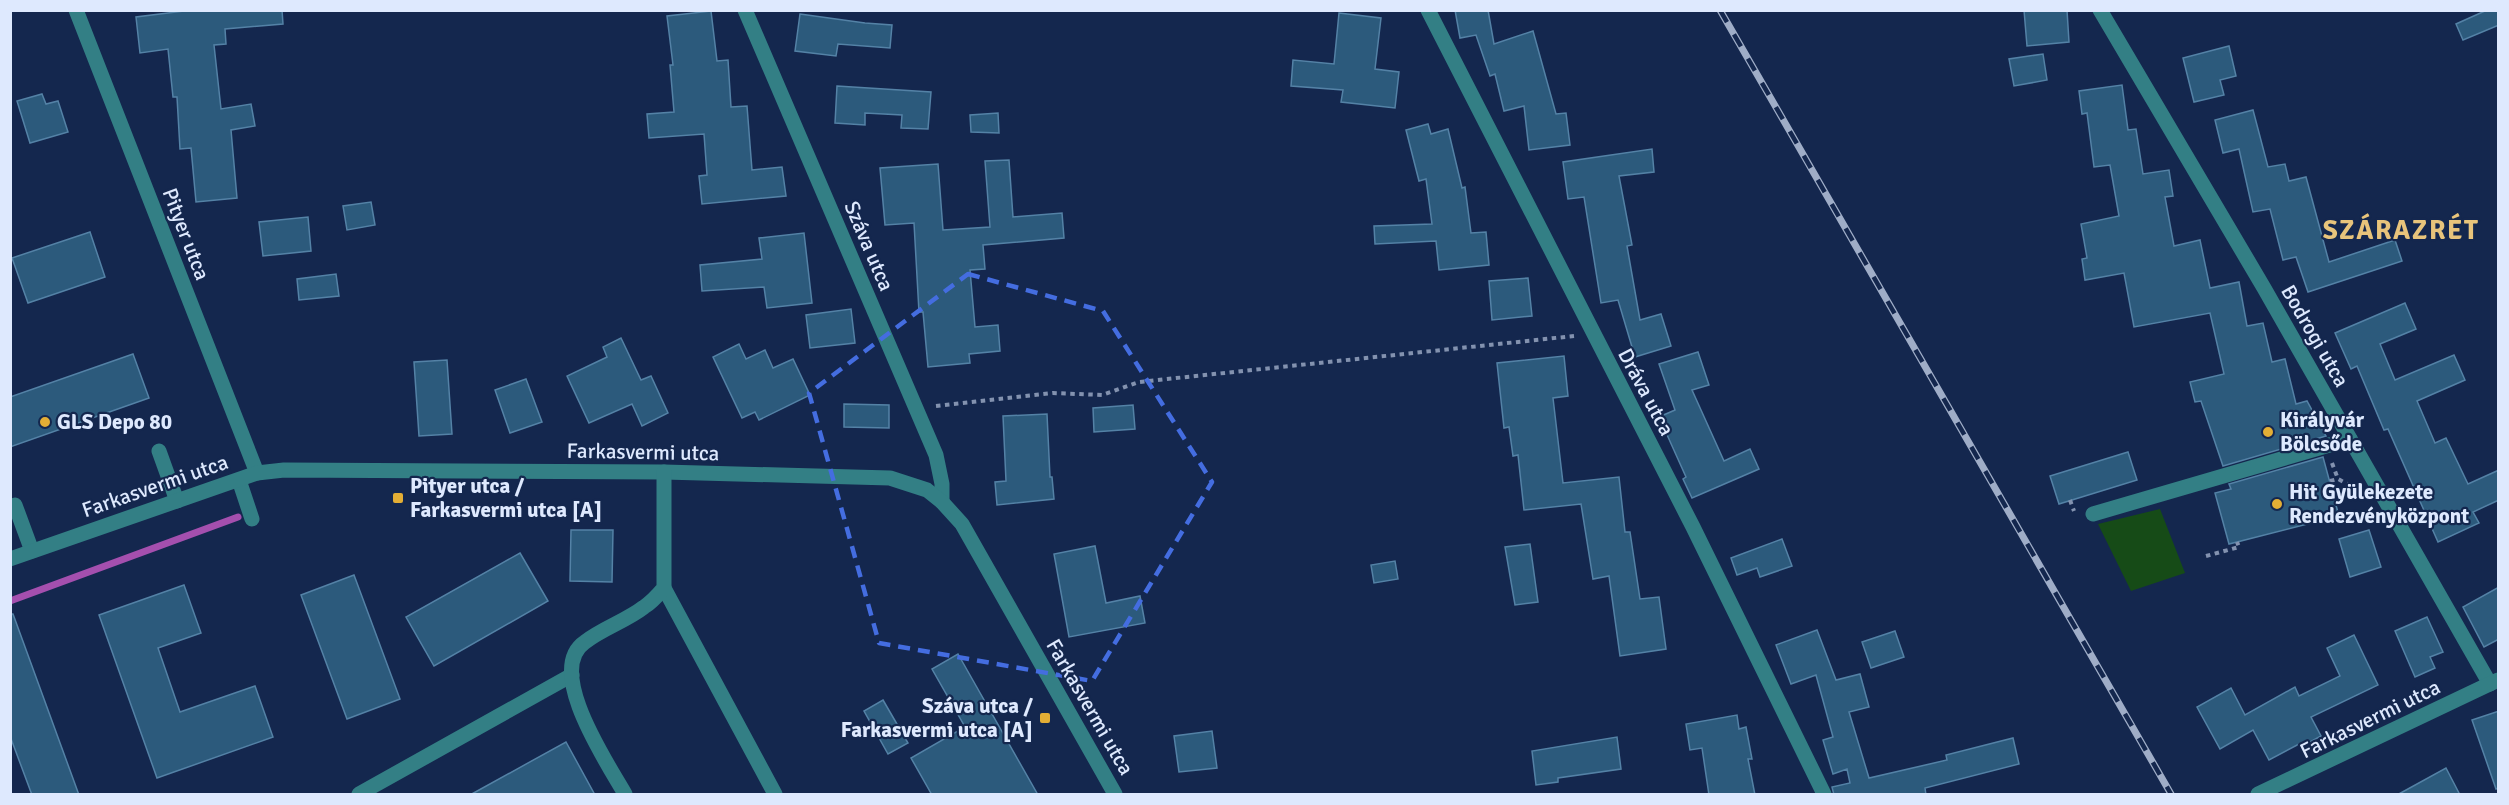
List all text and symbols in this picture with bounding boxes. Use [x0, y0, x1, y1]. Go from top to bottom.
street label: Pityer utca [157, 184, 215, 284]
street label: Száva utca [838, 197, 900, 295]
district label: SZÁRAZRÉT [2323, 213, 2479, 247]
street label: Bodrogi utca [2275, 280, 2355, 392]
street label: Dráva utca [1612, 344, 1680, 440]
place label: Királyvár Bölcsőde [2280, 407, 2365, 457]
place label: GLS Depo 80 [57, 409, 172, 435]
marker: GLS Depo 80 [38, 415, 52, 429]
marker: Királyvár Bölcsőde [2261, 425, 2275, 439]
street label: Farkasvermi utca [566, 438, 720, 466]
street label: Farkasvermi utca [79, 449, 231, 523]
place label: Pityer utca / Farkasvermi utca [A] [410, 473, 602, 523]
place label: Hit Gyülekezete Rendezvényközpont [2289, 479, 2469, 529]
marker: Pityer utca / Farkasvermi utca [A] [391, 491, 405, 505]
marker: Hit Gyülekezete Rendezvényközpont [2270, 497, 2284, 511]
street label: Farkasvermi utca [1041, 634, 1139, 780]
street label: Farkasvermi utca [2296, 674, 2444, 764]
place label: Száva utca / Farkasvermi utca [A] [841, 693, 1034, 743]
marker: Száva utca / Farkasvermi utca [A] [1038, 711, 1052, 725]

